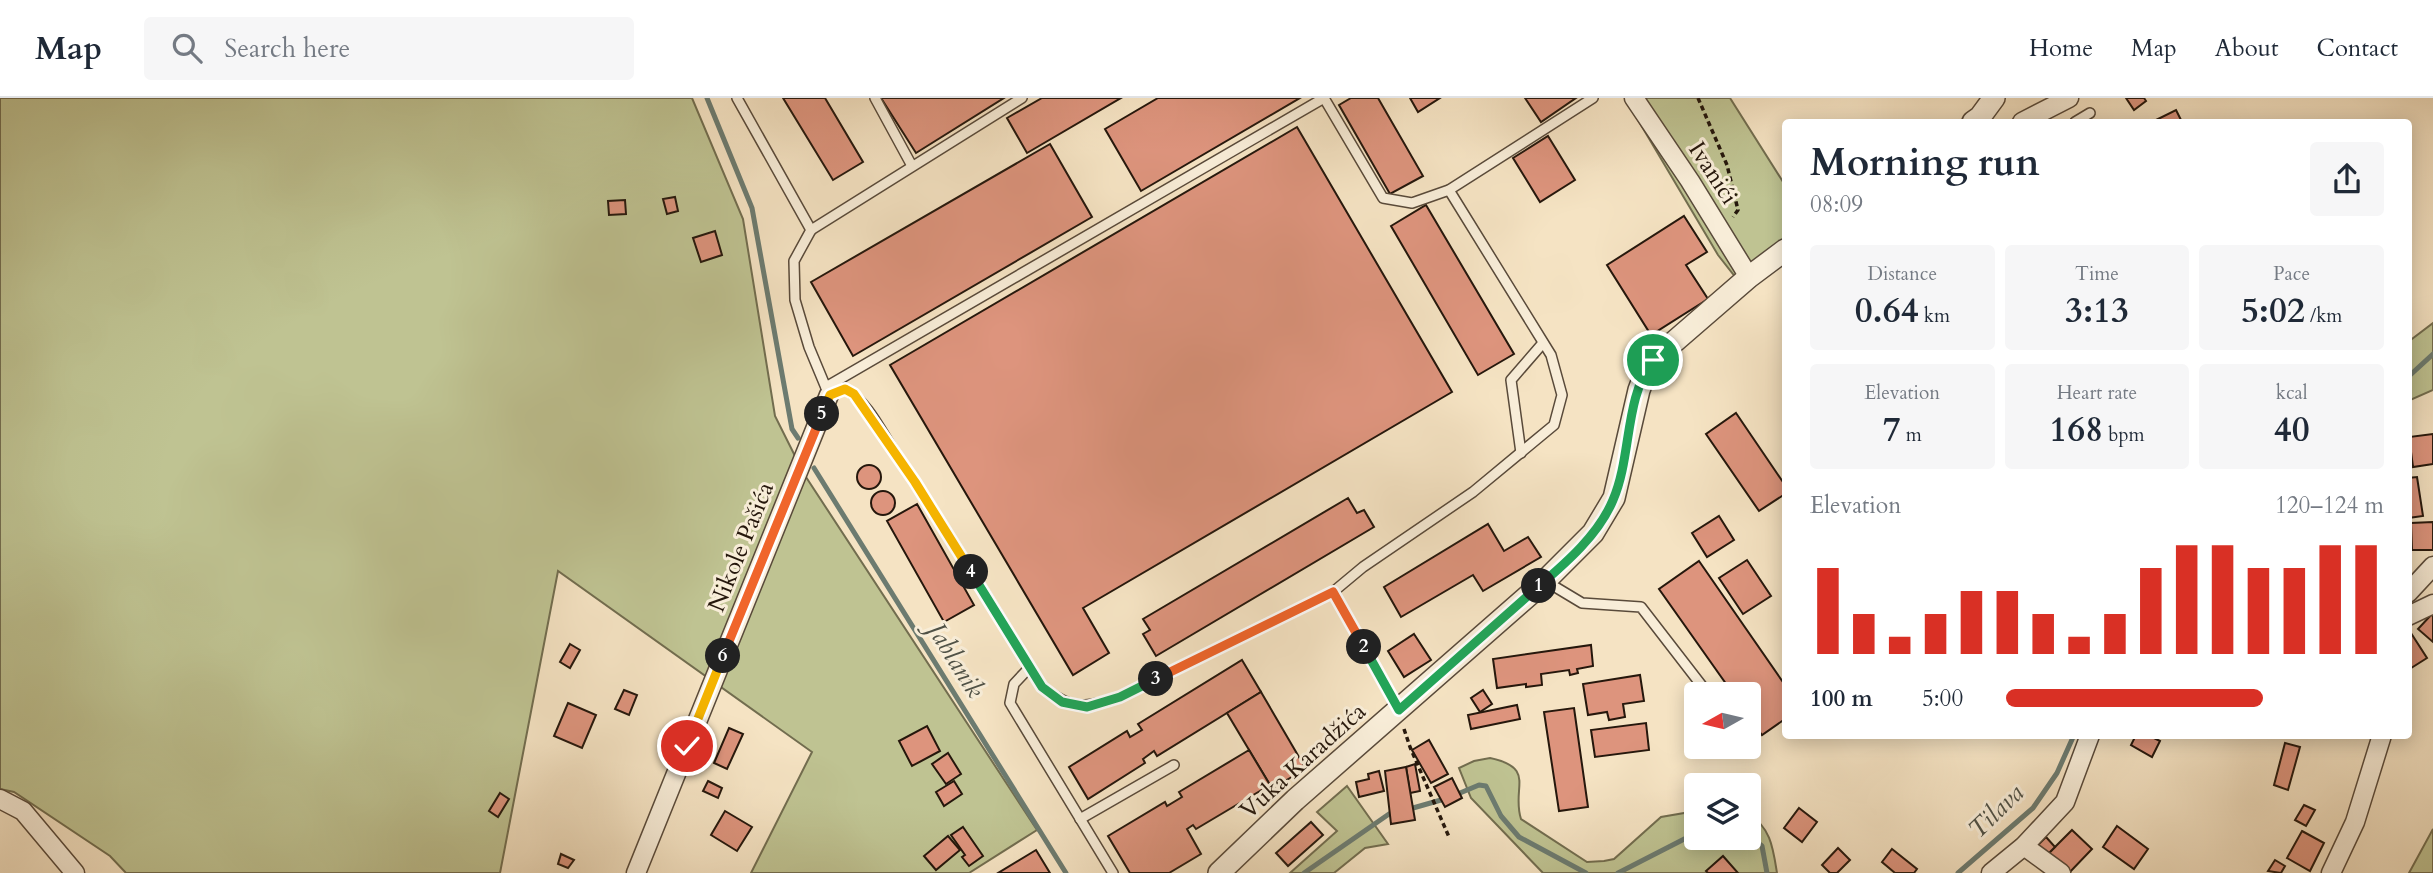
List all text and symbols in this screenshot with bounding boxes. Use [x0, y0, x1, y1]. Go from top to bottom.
search box [144, 17, 634, 80]
text: Map [35, 26, 102, 71]
icon: search [168, 29, 206, 67]
text: Search here [224, 31, 350, 66]
text: Home [2029, 32, 2093, 65]
text: Map [2131, 32, 2177, 65]
text: About [2215, 32, 2279, 65]
text: Contact [2317, 32, 2398, 65]
street label: Ivanići [1680, 135, 1746, 211]
text: Morning run [1810, 137, 2040, 189]
button: share [2310, 142, 2384, 216]
text: 08:09 [1810, 189, 1863, 220]
text: Distance [1868, 261, 1937, 287]
text: Time [2075, 261, 2119, 287]
text: Pace [2273, 261, 2310, 287]
text: 0.64 [1855, 287, 1919, 335]
text: 3:13 [2065, 287, 2129, 335]
text: 5:02 [2241, 287, 2305, 335]
text: km [1919, 303, 1950, 329]
text: /km [2305, 303, 2342, 329]
pin [1623, 330, 1683, 390]
icon: arrive [1634, 341, 1672, 379]
text: Elevation [1865, 380, 1940, 406]
text: Heart rate [2057, 380, 2137, 406]
text: kcal [2276, 380, 2308, 406]
pin: 5 [804, 396, 840, 432]
text: 5 [817, 400, 826, 426]
text: 7 [1883, 406, 1901, 454]
text: 168 [2049, 406, 2103, 454]
text: 40 [2274, 406, 2310, 454]
text: m [1901, 422, 1922, 448]
text: bpm [2103, 422, 2145, 448]
street label: Nikole Pašića [700, 477, 782, 617]
text: Elevation [1810, 490, 1901, 521]
text: 120–124 m [2275, 490, 2384, 521]
pin: 4 [954, 554, 988, 589]
text: 4 [966, 558, 975, 584]
pin: 1 [1522, 568, 1556, 603]
text: 1 [1534, 572, 1543, 598]
water label: Jablanik [916, 610, 993, 705]
pin: 2 [1346, 630, 1382, 664]
text: 2 [1359, 633, 1368, 659]
pin: 6 [706, 638, 740, 674]
text: 6 [718, 642, 727, 668]
pin: 3 [1138, 662, 1174, 696]
text: 3 [1151, 665, 1160, 691]
north arrow [1684, 682, 1760, 760]
map controls [1684, 682, 1761, 850]
text: 100 m [1810, 683, 1873, 714]
text: 5:00 [1922, 683, 1963, 714]
street label: Vuka Karadžića [1233, 695, 1374, 827]
pin [657, 716, 717, 776]
icon: check [668, 727, 706, 765]
button: layers [1684, 773, 1761, 850]
water label: Tilava [1961, 776, 2032, 846]

